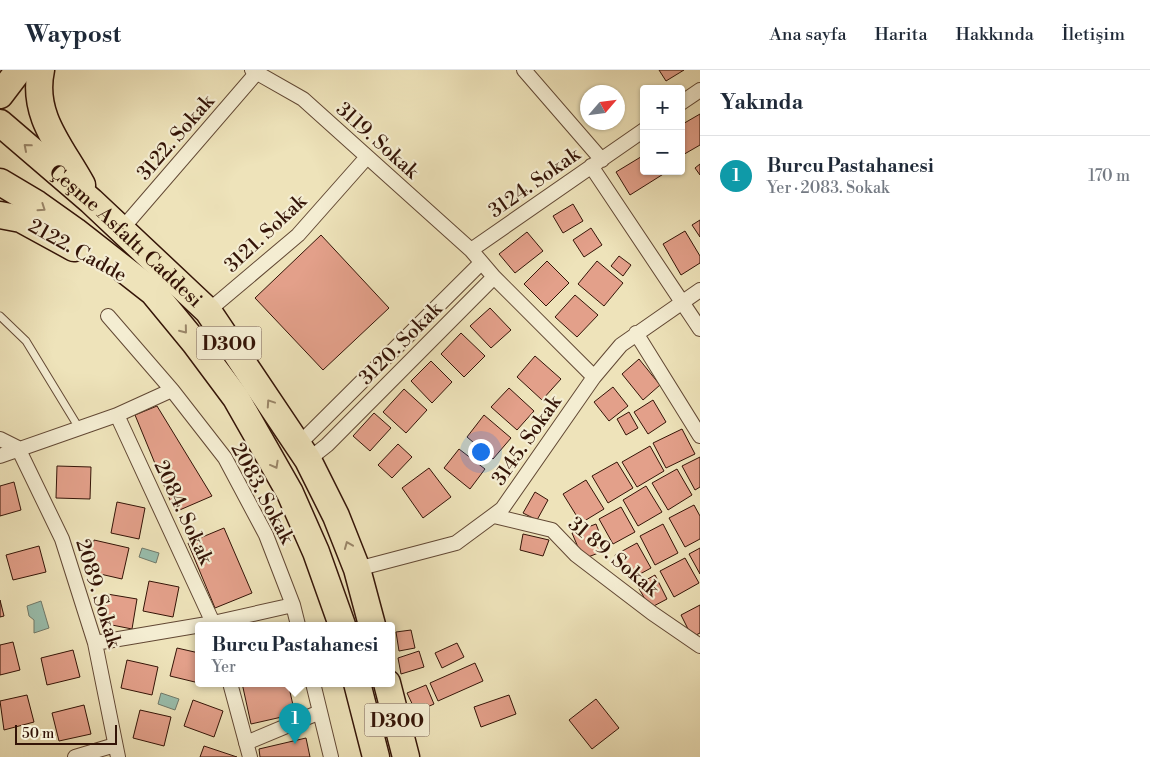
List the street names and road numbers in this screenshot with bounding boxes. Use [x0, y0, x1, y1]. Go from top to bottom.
street label: 3122. Sokak [132, 89, 221, 186]
street label: 3119. Sokak [330, 97, 425, 186]
street label: 3124. Sokak [484, 142, 587, 224]
street label: Çeşme Asfaltı Caddesi [43, 160, 208, 314]
street label: 3121. Sokak [220, 189, 313, 278]
street label: 2122. Cadde [24, 214, 131, 289]
street label: 3120. Sokak [354, 296, 449, 391]
road number: D300 [196, 326, 262, 360]
street label: 3145. Sokak [487, 390, 568, 491]
street label: 2083. Sokak [225, 439, 299, 550]
street label: 2084. Sokak [148, 457, 218, 570]
street label: 31 89. Sokak [563, 512, 665, 603]
street label: 2089. Sokak [69, 536, 126, 652]
road number: D300 [364, 704, 430, 736]

